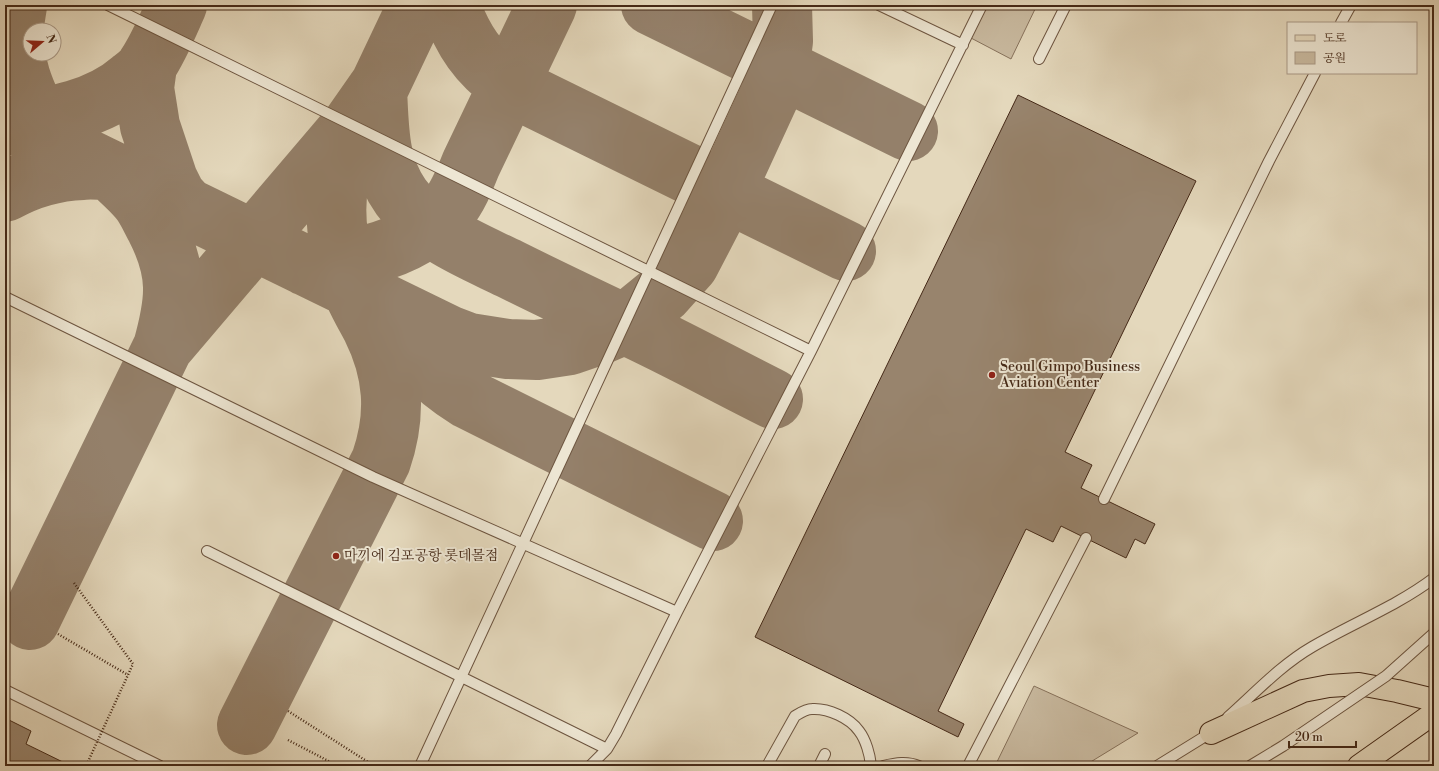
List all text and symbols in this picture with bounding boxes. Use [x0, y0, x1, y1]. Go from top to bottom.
north arrow [22, 22, 62, 62]
legend [1287, 22, 1417, 74]
text: 도로 [1323, 31, 1347, 46]
text: N [42, 33, 59, 46]
text: 공원 [1323, 51, 1346, 66]
place label: Seoul Gimpo Business Aviation Center [999, 358, 1140, 392]
marker: Seoul Gimpo Business Aviation Center [987, 370, 997, 380]
place label: 마끼에 김포공항 롯데몰점 [344, 547, 499, 565]
marker: 마끼에 김포공항 롯데몰점 [331, 551, 341, 561]
scale bar [1289, 723, 1356, 749]
text: 20 m [1295, 730, 1323, 745]

